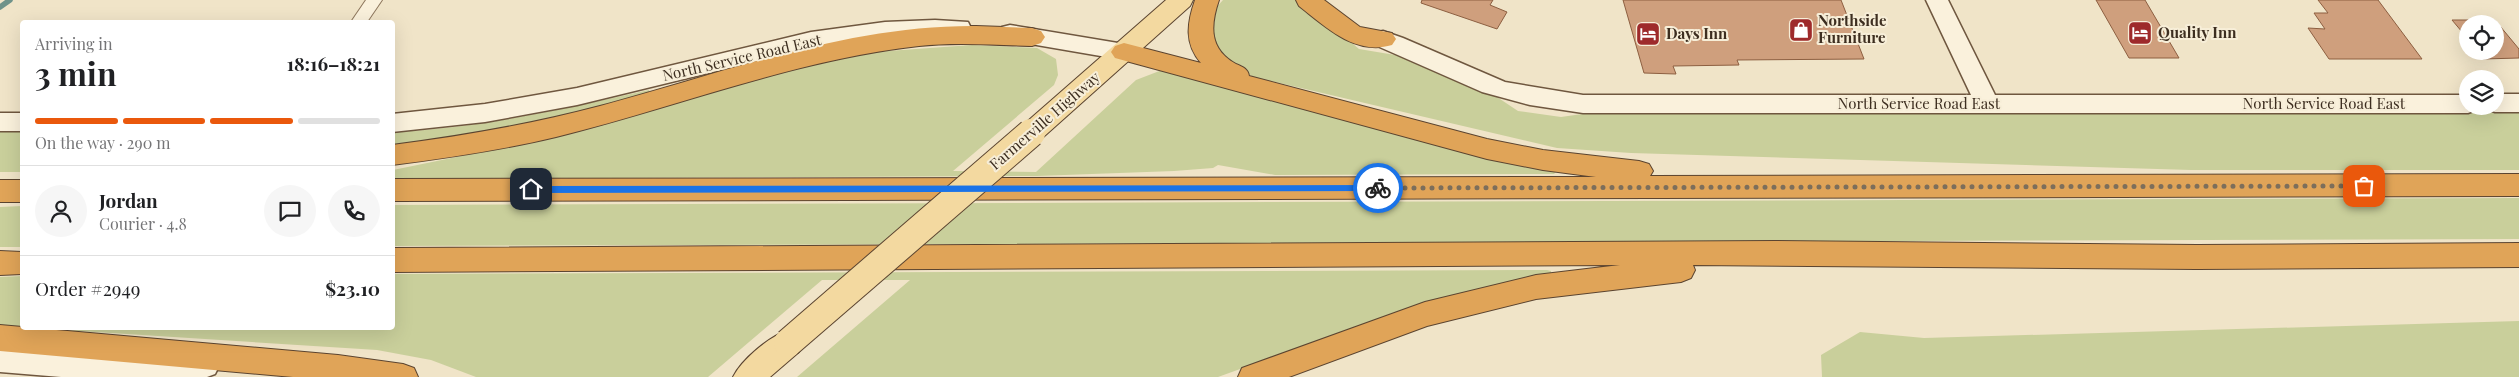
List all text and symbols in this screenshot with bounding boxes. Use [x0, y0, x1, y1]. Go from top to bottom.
place label: Northside Furniture [1818, 10, 1887, 47]
map controls [2459, 15, 2504, 115]
button: locate [2459, 15, 2504, 60]
shop icon: Northside Furniture [1788, 17, 1814, 43]
hotel icon: Quality Inn [2127, 20, 2153, 46]
hotel icon: Days Inn [1635, 21, 1661, 47]
place label: Quality Inn [2158, 22, 2237, 42]
place label: Days Inn [1666, 23, 1728, 43]
street label: North Service Road East [660, 29, 824, 85]
text: Arriving in [35, 33, 113, 54]
text: 18:16–18:21 [287, 50, 380, 76]
text: 3 min [35, 51, 117, 94]
street label: Farmerville Highway [985, 66, 1104, 174]
button: layers [2459, 70, 2504, 115]
street label: North Service Road East [1838, 93, 2001, 113]
street label: North Service Road East [2243, 93, 2406, 113]
text: On the way · 290 m [35, 132, 170, 153]
courier [1353, 163, 1403, 213]
pin [2343, 165, 2385, 207]
pin [510, 168, 552, 210]
icon: bag [2350, 172, 2378, 200]
icon: bike [1364, 174, 1392, 202]
icon: home [517, 175, 545, 203]
button: person [35, 185, 87, 237]
button: chat [264, 185, 316, 237]
button: phone [328, 185, 380, 237]
text: Jordan [99, 187, 158, 213]
text: Courier · 4.8 [99, 213, 187, 234]
text: Order #2949 [35, 275, 141, 301]
text: $23.10 [325, 275, 380, 301]

